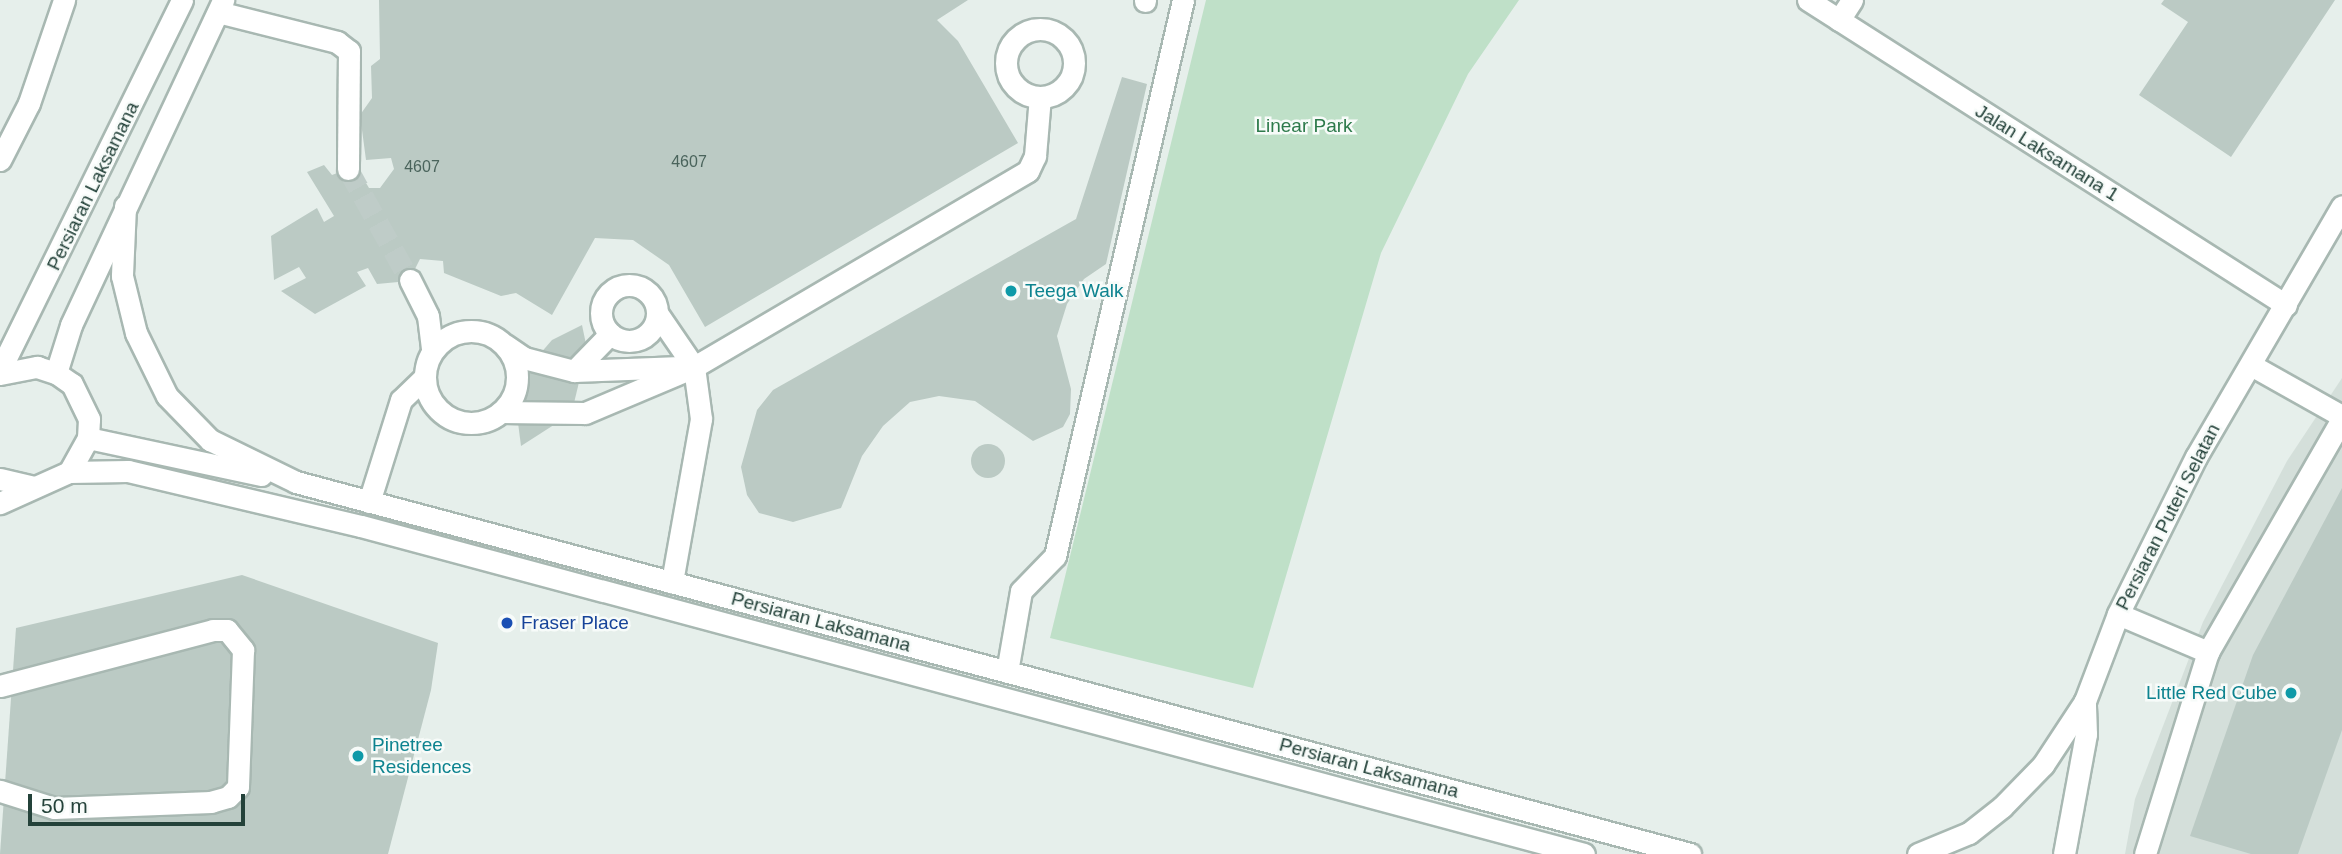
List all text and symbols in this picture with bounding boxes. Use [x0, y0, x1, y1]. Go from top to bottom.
street label: Persiaran Laksamana [42, 98, 144, 274]
street label: Jalan Laksamana 1 [1971, 100, 2123, 206]
park label: Linear Park [1255, 115, 1353, 137]
house number: 4607 [671, 152, 707, 172]
house number: 4607 [404, 157, 440, 177]
place label: Teega Walk [1025, 280, 1124, 302]
marker: Teega Walk [1003, 283, 1019, 299]
street label: Persiaran Puteri Selatan [2111, 420, 2225, 614]
street label: Persiaran Laksamana [729, 587, 913, 657]
place label: Fraser Place [521, 612, 629, 634]
marker: Fraser Place [499, 615, 515, 631]
place label: Little Red Cube [2146, 682, 2277, 704]
marker: Little Red Cube [2283, 685, 2299, 701]
street label: Persiaran Laksamana [1277, 733, 1461, 803]
place label: Pinetree Residences [372, 734, 471, 778]
marker: Pinetree Residences [350, 748, 366, 764]
scale bar [32, 780, 248, 824]
text: 50 m [41, 794, 88, 817]

